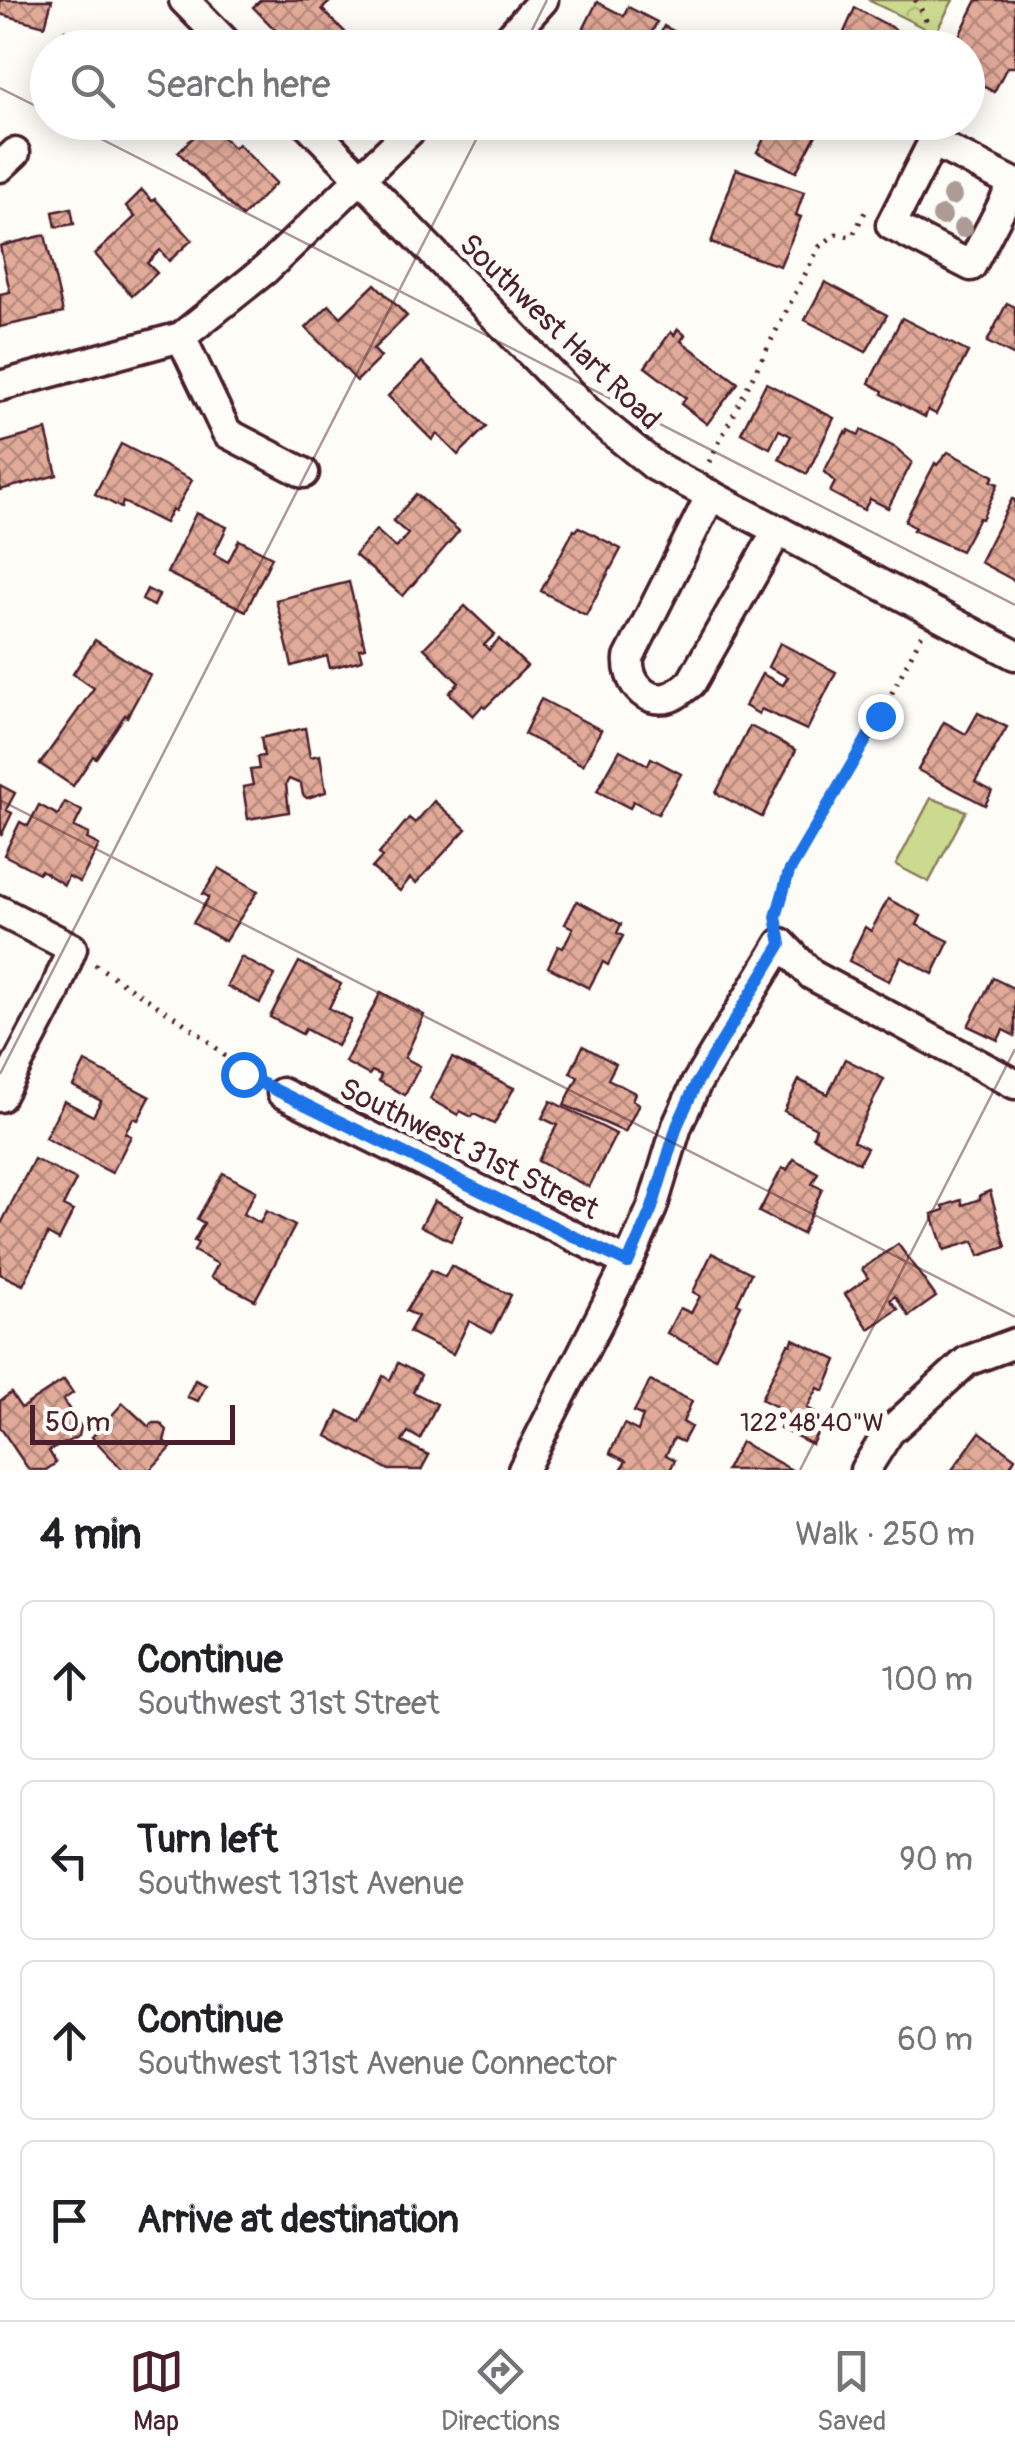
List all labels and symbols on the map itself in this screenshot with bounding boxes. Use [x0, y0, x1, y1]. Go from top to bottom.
street label: Southwest Hart Road [451, 226, 669, 438]
route end [858, 694, 904, 740]
route start [221, 1052, 267, 1098]
street label: Southwest 31st Street [333, 1070, 605, 1228]
scale bar [30, 1400, 235, 1444]
text: 122°48'40"W [740, 1408, 884, 1439]

